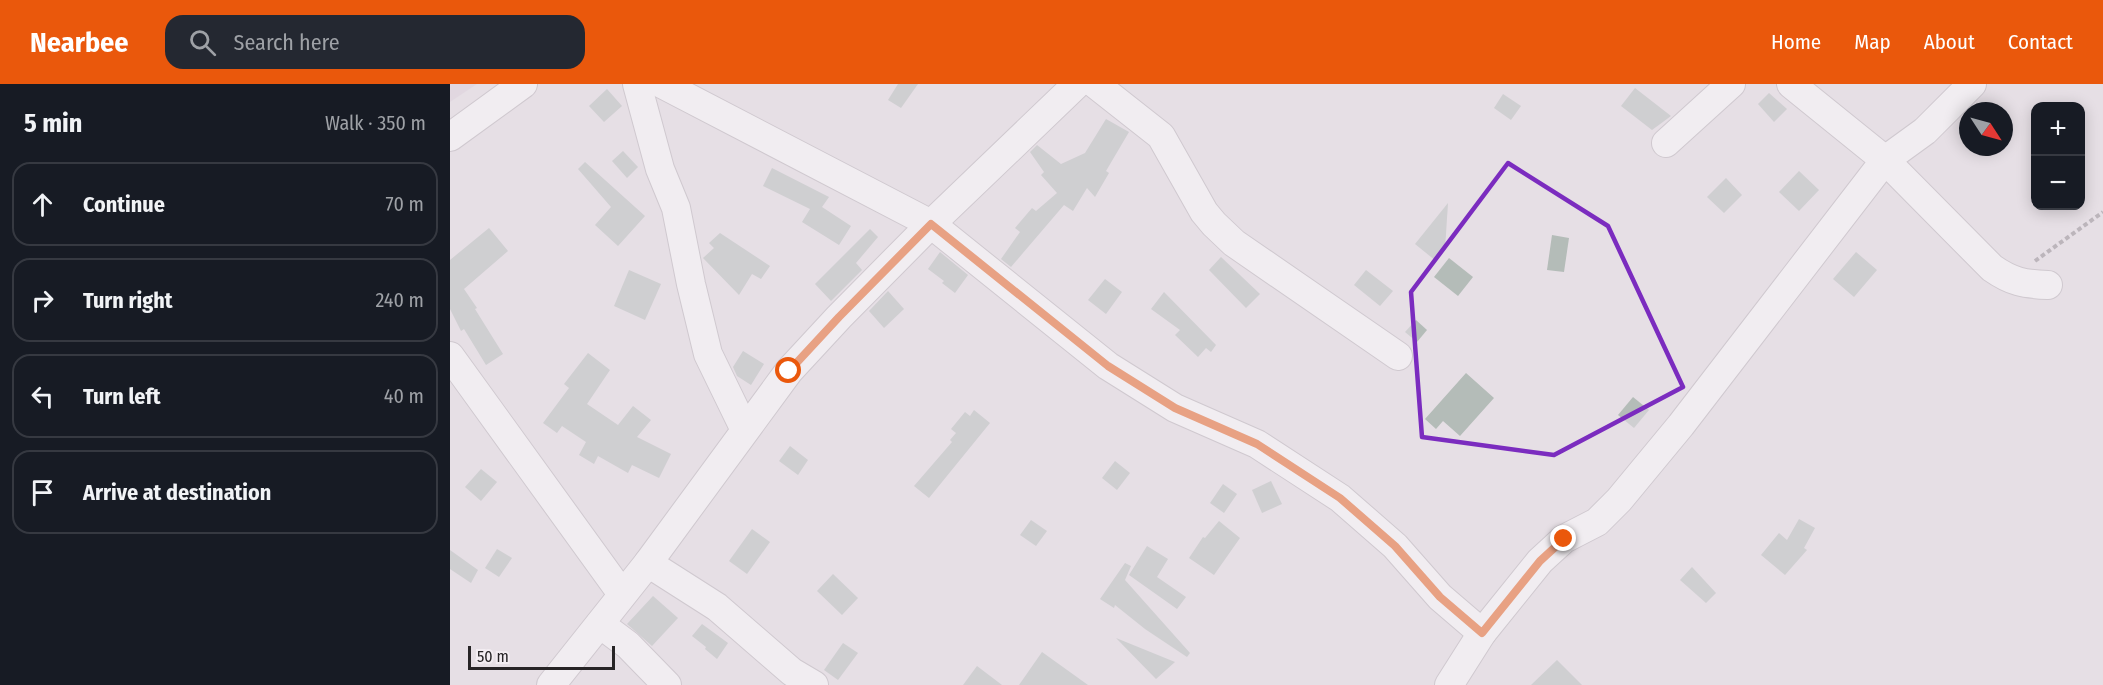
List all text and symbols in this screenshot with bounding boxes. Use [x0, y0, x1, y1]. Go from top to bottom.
search box [165, 15, 585, 69]
text: Nearbee [30, 26, 129, 59]
icon: search [186, 26, 219, 59]
text: Search here [234, 29, 340, 56]
text: Home [1771, 29, 1821, 55]
text: Map [1854, 29, 1891, 55]
text: About [1924, 29, 1975, 55]
text: Contact [2008, 29, 2073, 55]
north arrow [1959, 102, 2013, 156]
map controls [2031, 102, 2085, 210]
button: + [2031, 102, 2085, 156]
text: 5 min [24, 108, 82, 139]
text: Walk · 350 m [325, 111, 426, 135]
button: − [2031, 156, 2085, 210]
icon: ahead [26, 188, 59, 221]
text: Continue [83, 191, 165, 218]
text: 70 m [386, 192, 424, 216]
icon: right [26, 284, 59, 317]
text: Turn right [83, 287, 172, 314]
text: 240 m [375, 288, 424, 312]
route start [775, 357, 801, 383]
icon: left [26, 380, 59, 413]
text: Turn left [83, 383, 161, 410]
text: 40 m [384, 384, 424, 408]
icon: arrive [26, 476, 59, 509]
text: Arrive at destination [83, 479, 271, 506]
route end [1550, 525, 1576, 551]
scale bar [468, 643, 615, 670]
text: 50 m [477, 647, 509, 666]

